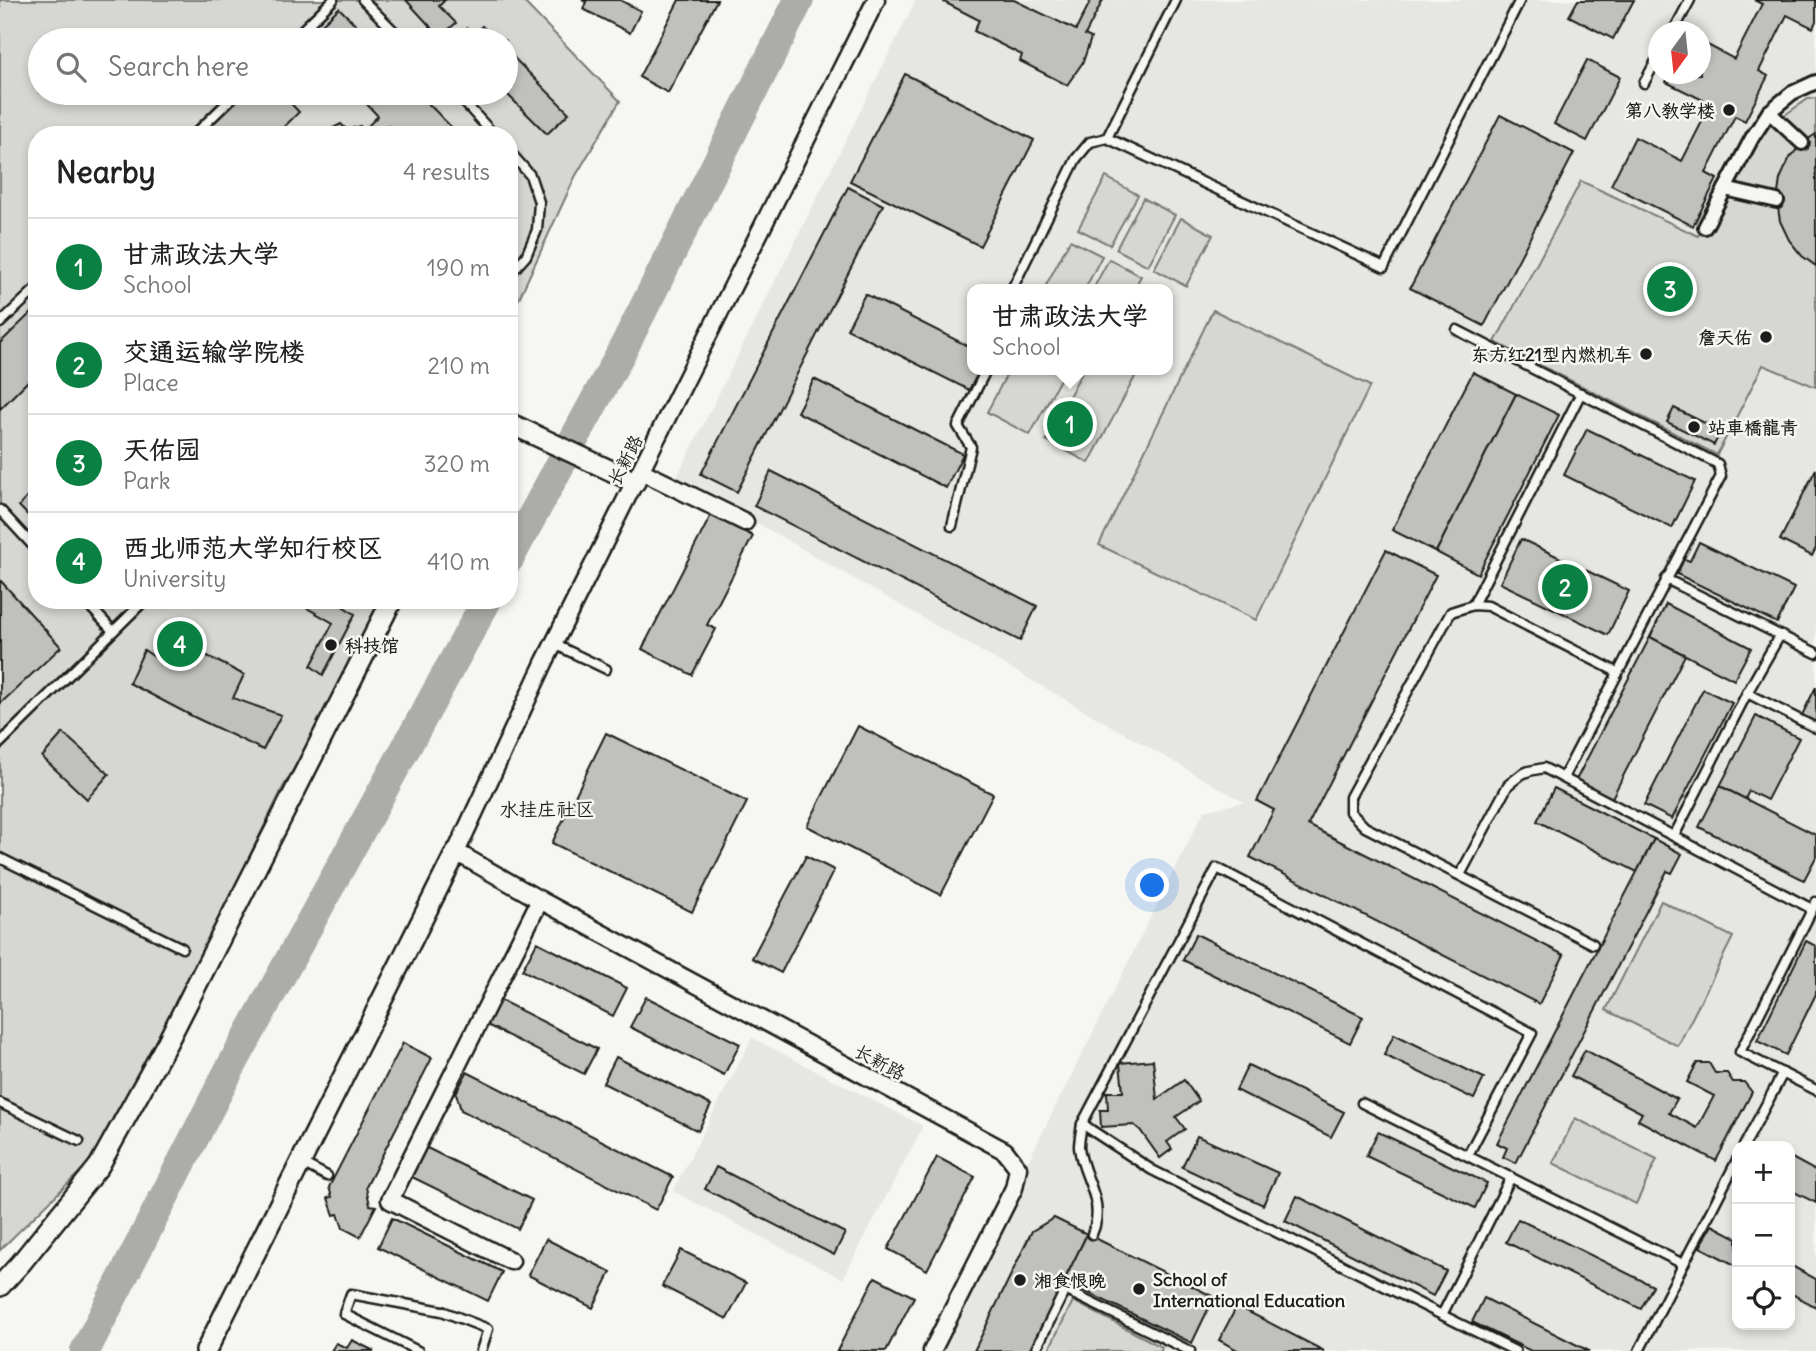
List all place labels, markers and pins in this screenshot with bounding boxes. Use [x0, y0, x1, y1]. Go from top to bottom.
place label: 第八教学楼 [1625, 99, 1715, 122]
marker: 第八教学楼 [1721, 102, 1737, 118]
pin: 3 [1647, 263, 1693, 315]
place label: 詹天佑 [1698, 326, 1752, 349]
marker: 詹天佑 [1758, 329, 1774, 345]
place label: 东方红21型内燃机车 [1471, 343, 1632, 366]
marker: 东方红21型内燃机车 [1638, 346, 1654, 362]
pin: 1 [1047, 398, 1093, 450]
place label: 站車橋龍青 [1708, 416, 1798, 439]
marker: 站車橋龍青 [1686, 419, 1702, 435]
pin: 2 [1542, 561, 1588, 613]
pin: 4 [157, 618, 203, 670]
place label: 科技馆 [345, 634, 399, 657]
marker: 科技馆 [323, 637, 339, 653]
place label: School of International Education [1153, 1268, 1346, 1312]
place label: 湘食恨晚 [1034, 1269, 1106, 1292]
marker: 湘食恨晚 [1012, 1272, 1028, 1288]
marker: School of International Education [1131, 1281, 1147, 1297]

